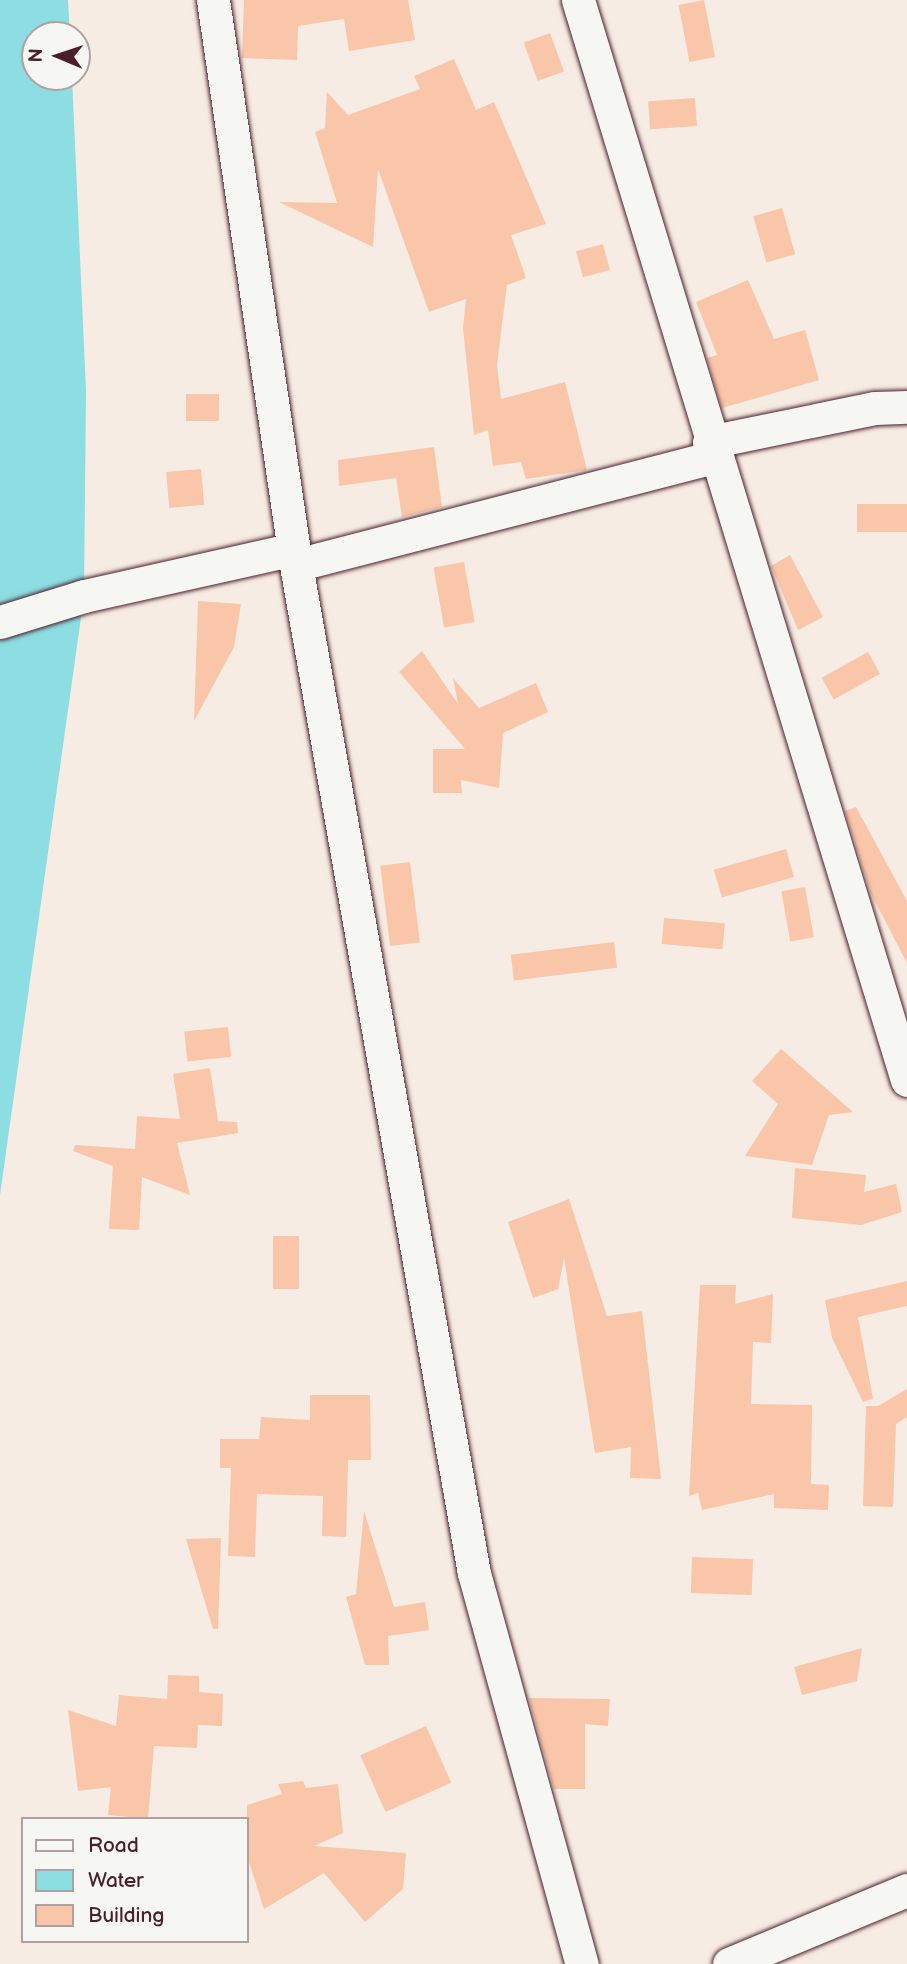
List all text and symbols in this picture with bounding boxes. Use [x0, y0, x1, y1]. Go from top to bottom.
north arrow [21, 21, 91, 91]
text: N [25, 48, 48, 63]
legend [21, 1817, 248, 1943]
text: Road [88, 1833, 139, 1858]
text: Water [88, 1868, 144, 1893]
text: Building [88, 1903, 164, 1928]

